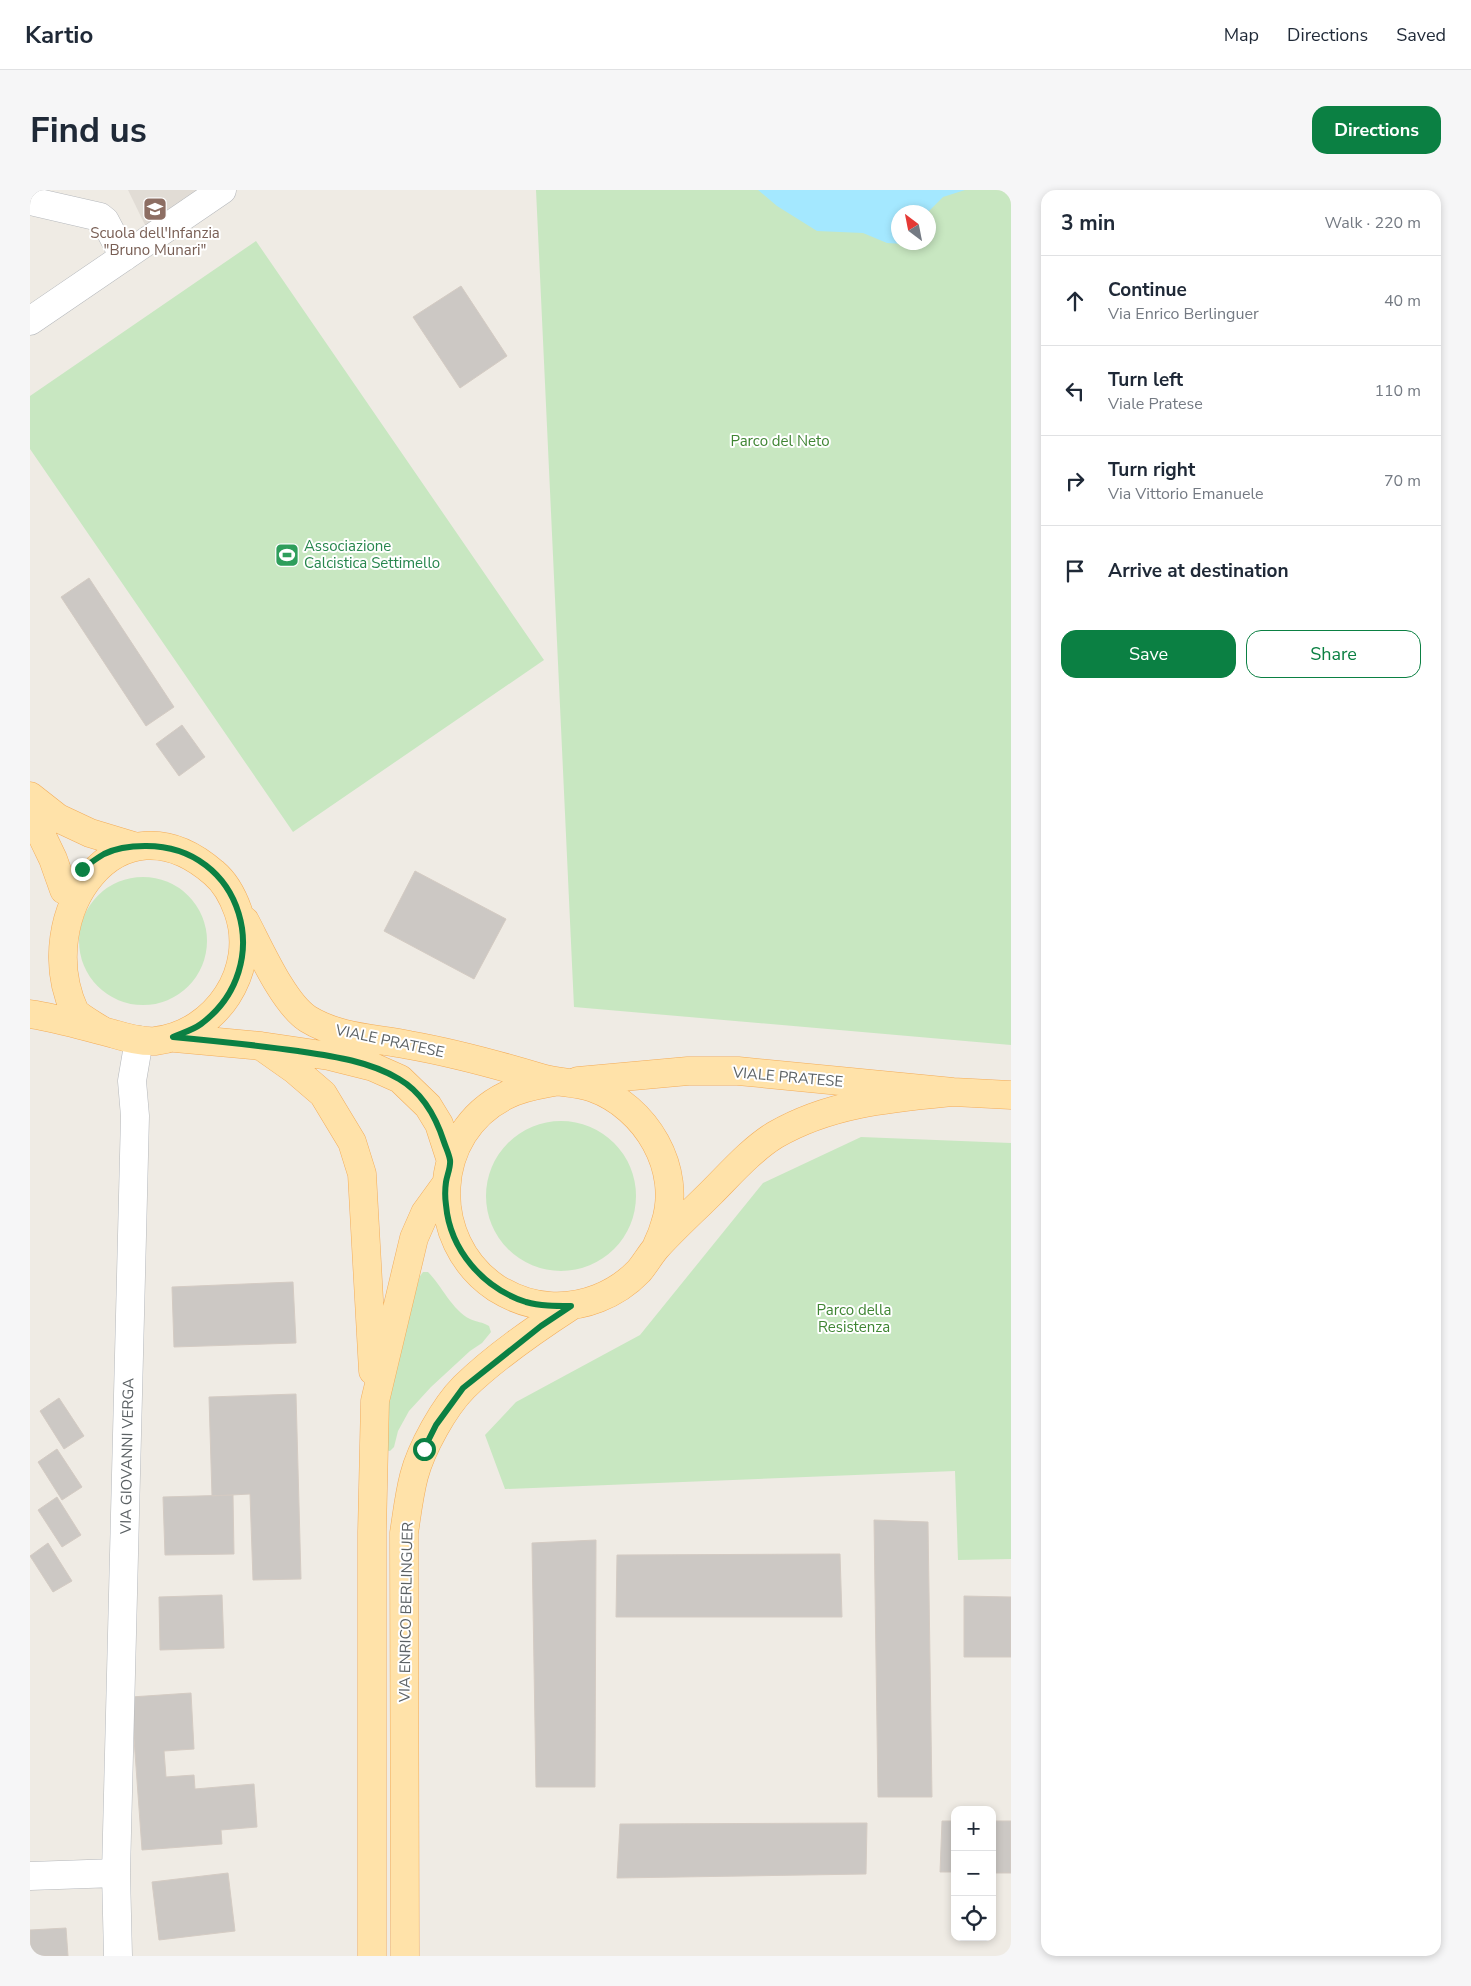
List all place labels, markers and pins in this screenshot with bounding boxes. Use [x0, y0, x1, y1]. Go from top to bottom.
school or university icon: Scuola dell'Infanzia "Bruno Munari" [142, 196, 168, 222]
place label: Scuola dell'Infanzia "Bruno Munari" [90, 223, 220, 260]
place label: Associazione Calcistica Settimello [304, 536, 440, 573]
sports icon: Associazione Calcistica Settimello [274, 542, 300, 568]

